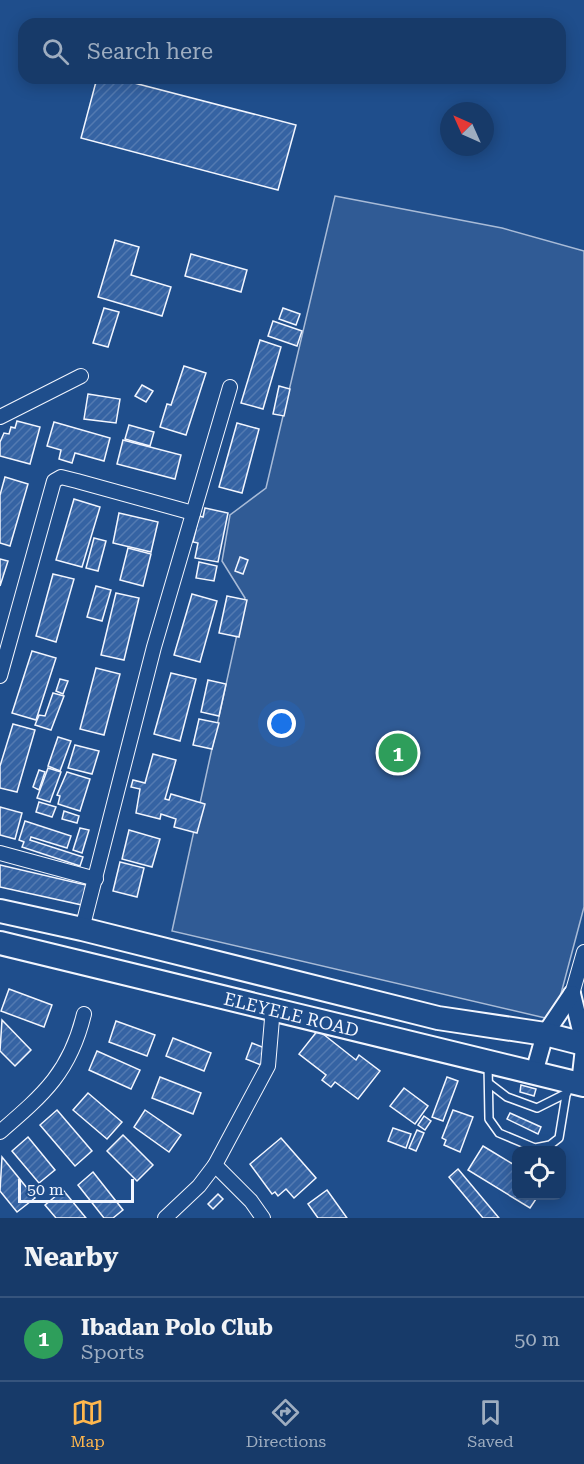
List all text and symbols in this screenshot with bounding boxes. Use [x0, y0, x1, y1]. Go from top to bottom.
search box [18, 18, 566, 84]
icon: search [39, 35, 72, 68]
text: Search here [87, 39, 213, 64]
north arrow [440, 102, 494, 156]
your location [267, 709, 296, 738]
pin: 1 [378, 730, 418, 776]
street label: ELEYELE ROAD [222, 987, 361, 1040]
map controls [512, 1146, 566, 1200]
button: locate [512, 1146, 566, 1200]
scale bar [18, 1176, 134, 1204]
text: 50 m [27, 1180, 64, 1199]
text: Nearby [24, 1242, 118, 1272]
text: Ibadan Polo Club [81, 1315, 273, 1340]
text: 1 [38, 1327, 49, 1351]
text: 50 m [514, 1327, 560, 1351]
text: Sports [81, 1340, 144, 1364]
tab: Map [70, 1396, 105, 1451]
tab: Directions [246, 1396, 326, 1451]
tab: Saved [467, 1396, 514, 1451]

